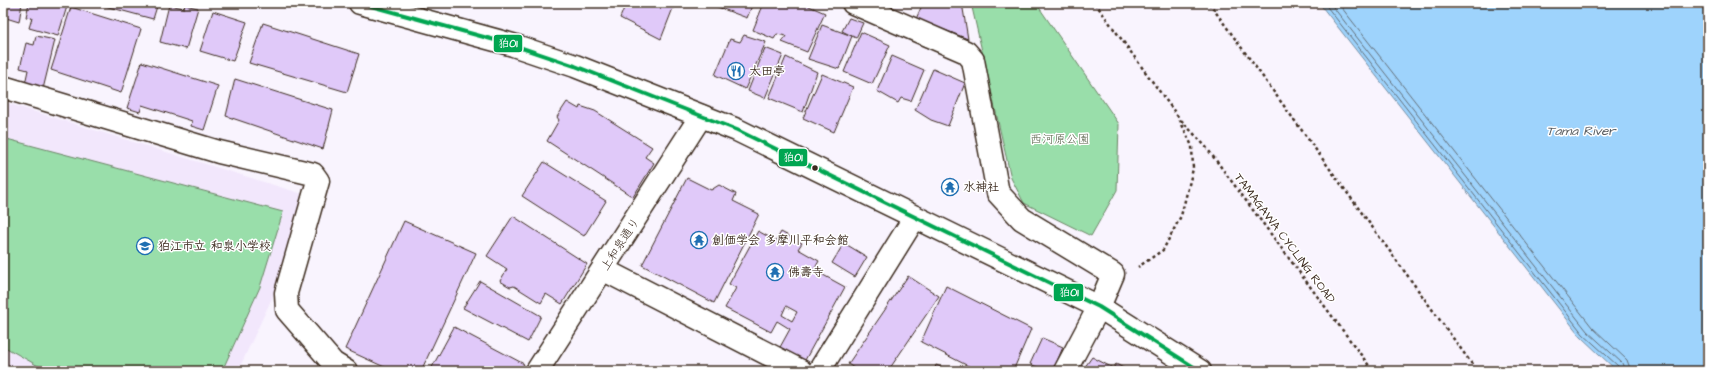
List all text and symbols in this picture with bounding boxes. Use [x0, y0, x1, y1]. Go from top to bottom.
line badge: 狛01 [493, 34, 523, 53]
text: 狛01 [498, 36, 518, 51]
restaurant icon: 太田亭 [726, 61, 746, 81]
place label: 太田亭 [749, 63, 785, 80]
water label: Tama River [1547, 122, 1617, 140]
park label: 西河原公園 [1030, 131, 1090, 148]
line badge: 狛01 [778, 148, 808, 167]
text: 狛01 [783, 150, 803, 165]
unlabelled marker [810, 163, 820, 173]
street label: TAMAGAWA CYCLING ROAD [1230, 170, 1339, 307]
temple icon: 水神社 [940, 177, 960, 197]
place label: 水神社 [963, 179, 999, 196]
street label: 上和泉通り [597, 214, 644, 274]
temple icon: 創価学会 多摩川平和会館 [689, 230, 709, 250]
place label: 創価学会 多摩川平和会館 [712, 232, 849, 249]
school or university icon: 狛江市立 和泉小学校 [135, 236, 155, 256]
place label: 狛江市立 和泉小学校 [158, 238, 271, 255]
temple icon: 佛壽寺 [765, 262, 785, 282]
place label: 佛壽寺 [788, 264, 824, 281]
line badge: 狛01 [1053, 283, 1084, 302]
text: 狛01 [1059, 285, 1079, 300]

